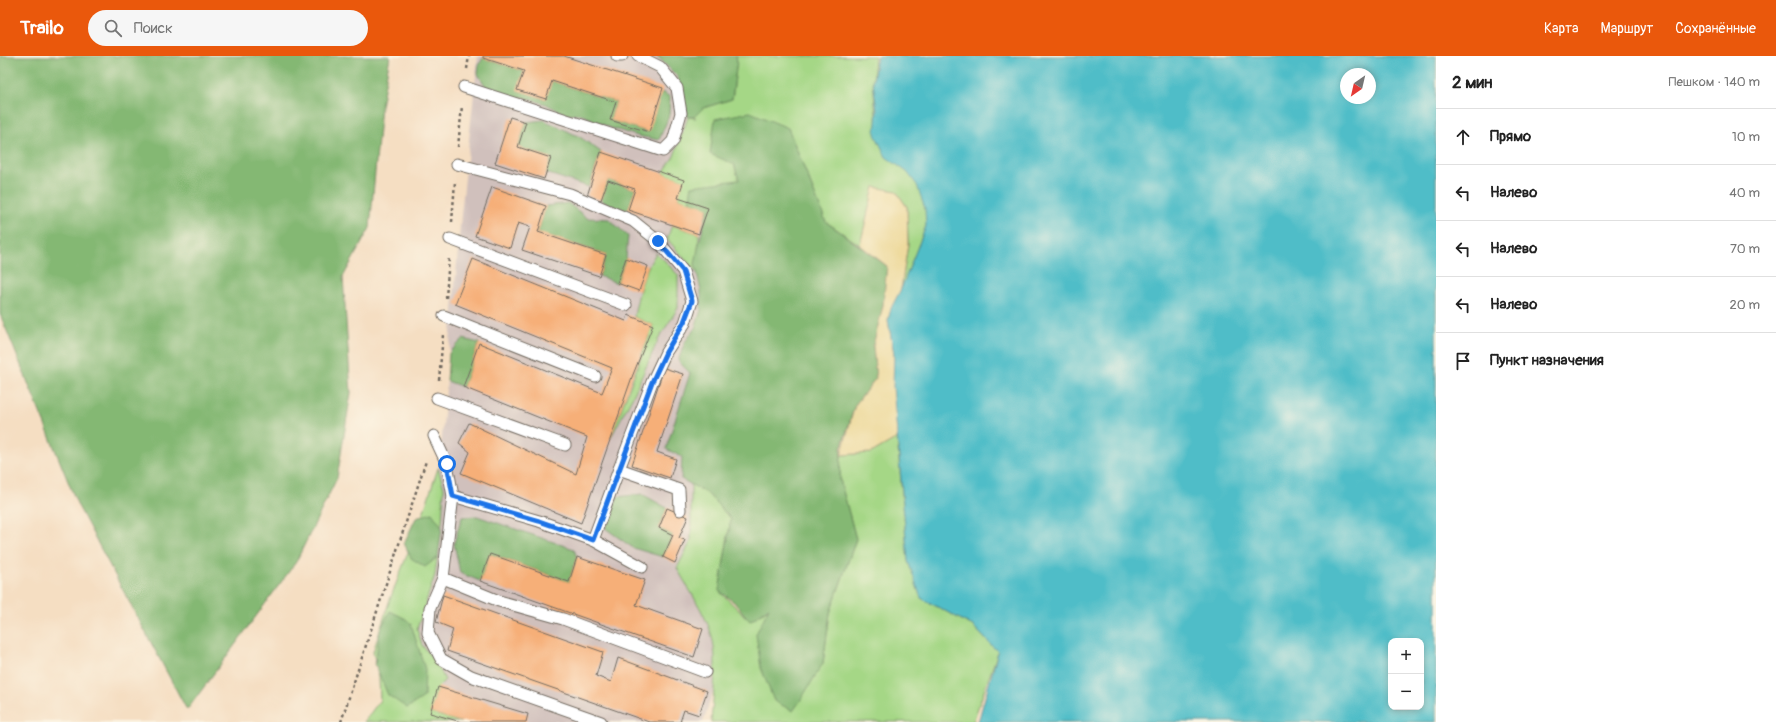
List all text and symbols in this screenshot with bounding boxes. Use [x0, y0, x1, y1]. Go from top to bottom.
search box [88, 10, 368, 46]
text: Trailo [20, 16, 64, 40]
icon: search [102, 17, 124, 39]
text: Поиск [134, 19, 173, 38]
text: Карта [1544, 20, 1579, 37]
text: Маршрут [1601, 20, 1653, 37]
text: Сохранённые [1675, 20, 1756, 37]
north arrow [1340, 68, 1376, 104]
text: 2 мин [1452, 72, 1492, 93]
text: Пешком · 140 m [1669, 74, 1760, 90]
icon: ahead [1452, 126, 1474, 148]
text: Прямо [1490, 127, 1531, 146]
text: 10 m [1732, 129, 1760, 145]
icon: left [1452, 182, 1474, 204]
text: Налево [1490, 183, 1537, 202]
text: 40 m [1729, 185, 1760, 201]
route end [649, 232, 667, 250]
icon: left [1452, 238, 1474, 260]
text: Налево [1490, 239, 1537, 258]
text: 70 m [1730, 241, 1760, 257]
icon: left [1452, 294, 1474, 316]
text: Налево [1490, 295, 1537, 314]
text: 20 m [1729, 297, 1760, 313]
icon: arrive [1452, 350, 1474, 372]
text: Пункт назначения [1490, 351, 1604, 370]
route start [438, 455, 456, 473]
map controls [1388, 638, 1424, 710]
button: + [1388, 638, 1424, 674]
button: − [1388, 674, 1424, 710]

